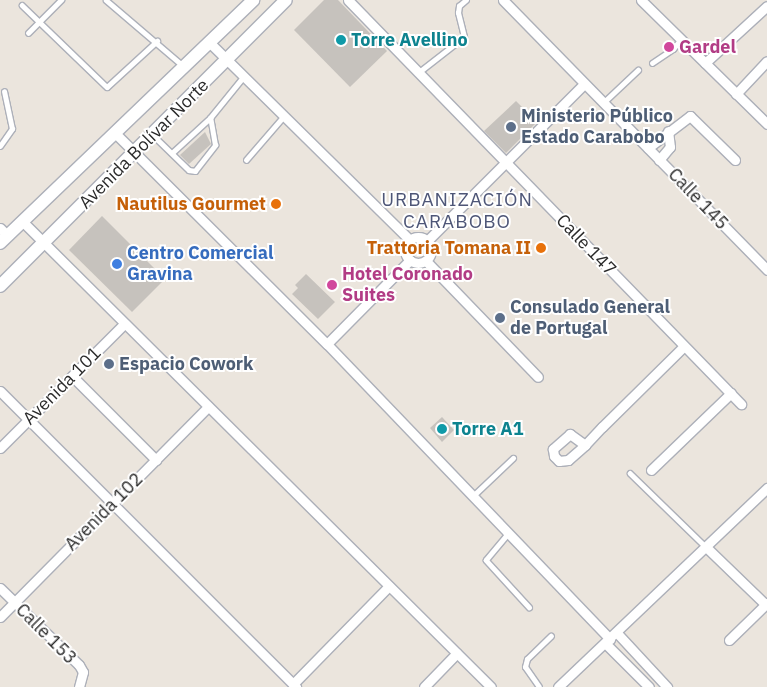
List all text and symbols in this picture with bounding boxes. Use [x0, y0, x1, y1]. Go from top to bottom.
place label: Torre Avellino [351, 29, 468, 51]
marker: Torre Avellino [335, 34, 347, 46]
place label: Gardel [679, 36, 736, 58]
marker: Gardel [663, 41, 675, 53]
street label: Avenida Bolívar Norte [75, 75, 213, 213]
place label: Ministerio Público Estado Carabobo [521, 106, 673, 148]
marker: Ministerio Público Estado Carabobo [505, 121, 517, 133]
street label: Calle 145 [663, 164, 733, 234]
district label: URBANIZACIÓN CARABOBO [380, 189, 534, 233]
place label: Nautilus Gourmet [116, 193, 266, 215]
marker: Nautilus Gourmet [270, 198, 282, 210]
street label: Calle 147 [551, 210, 621, 280]
place label: Trattoria Tomana II [367, 237, 531, 259]
marker: Trattoria Tomana II [535, 242, 547, 254]
place label: Centro Comercial Gravina [127, 243, 273, 286]
marker: Centro Comercial Gravina [111, 258, 123, 270]
place label: Hotel Coronado Suites [342, 264, 473, 306]
marker: Hotel Coronado Suites [326, 279, 338, 291]
place label: Consulado General de Portugal [510, 297, 670, 340]
marker: Consulado General de Portugal [494, 312, 506, 324]
street label: Avenida 101 [19, 343, 105, 429]
place label: Espacio Cowork [119, 353, 253, 375]
marker: Espacio Cowork [103, 358, 115, 370]
place label: Torre A1 [452, 418, 523, 440]
marker: Torre A1 [436, 423, 448, 435]
street label: Avenida 102 [61, 469, 147, 555]
street label: Calle 153 [11, 599, 81, 669]

